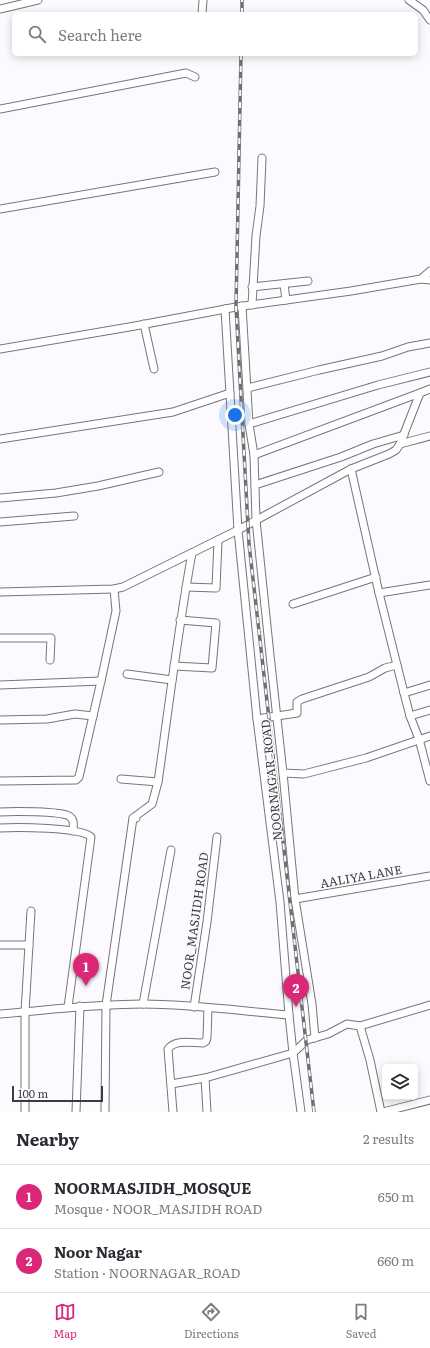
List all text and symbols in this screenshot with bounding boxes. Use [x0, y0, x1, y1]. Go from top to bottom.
search box [12, 12, 418, 56]
icon: search [26, 23, 48, 45]
text: Search here [58, 23, 142, 46]
your location [225, 405, 245, 425]
street label: NOORNAGAR_ROAD [256, 719, 286, 842]
street label: NOOR_MASJIDH ROAD [175, 851, 213, 991]
street label: AALIYA LANE [318, 860, 404, 892]
pin: 1 [73, 953, 99, 986]
pin: 2 [283, 974, 309, 1007]
map controls [382, 1064, 418, 1100]
button: layers [382, 1064, 418, 1100]
scale bar [12, 1084, 103, 1103]
text: 100 m [18, 1085, 48, 1101]
text: Nearby [16, 1126, 79, 1151]
text: 2 results [363, 1129, 414, 1148]
text: NOORMASJIDH_MOSQUE [54, 1176, 251, 1199]
text: 1 [26, 1187, 32, 1206]
text: 650 m [378, 1187, 414, 1206]
text: Mosque · NOOR_MASJIDH ROAD [54, 1199, 262, 1218]
text: Noor Nagar [54, 1240, 142, 1263]
text: 2 [26, 1251, 32, 1270]
text: 660 m [377, 1251, 414, 1270]
text: Station · NOORNAGAR_ROAD [54, 1263, 241, 1282]
tab: Map [53, 1301, 77, 1341]
tab: Directions [184, 1301, 239, 1341]
tab: Saved [346, 1301, 376, 1341]

